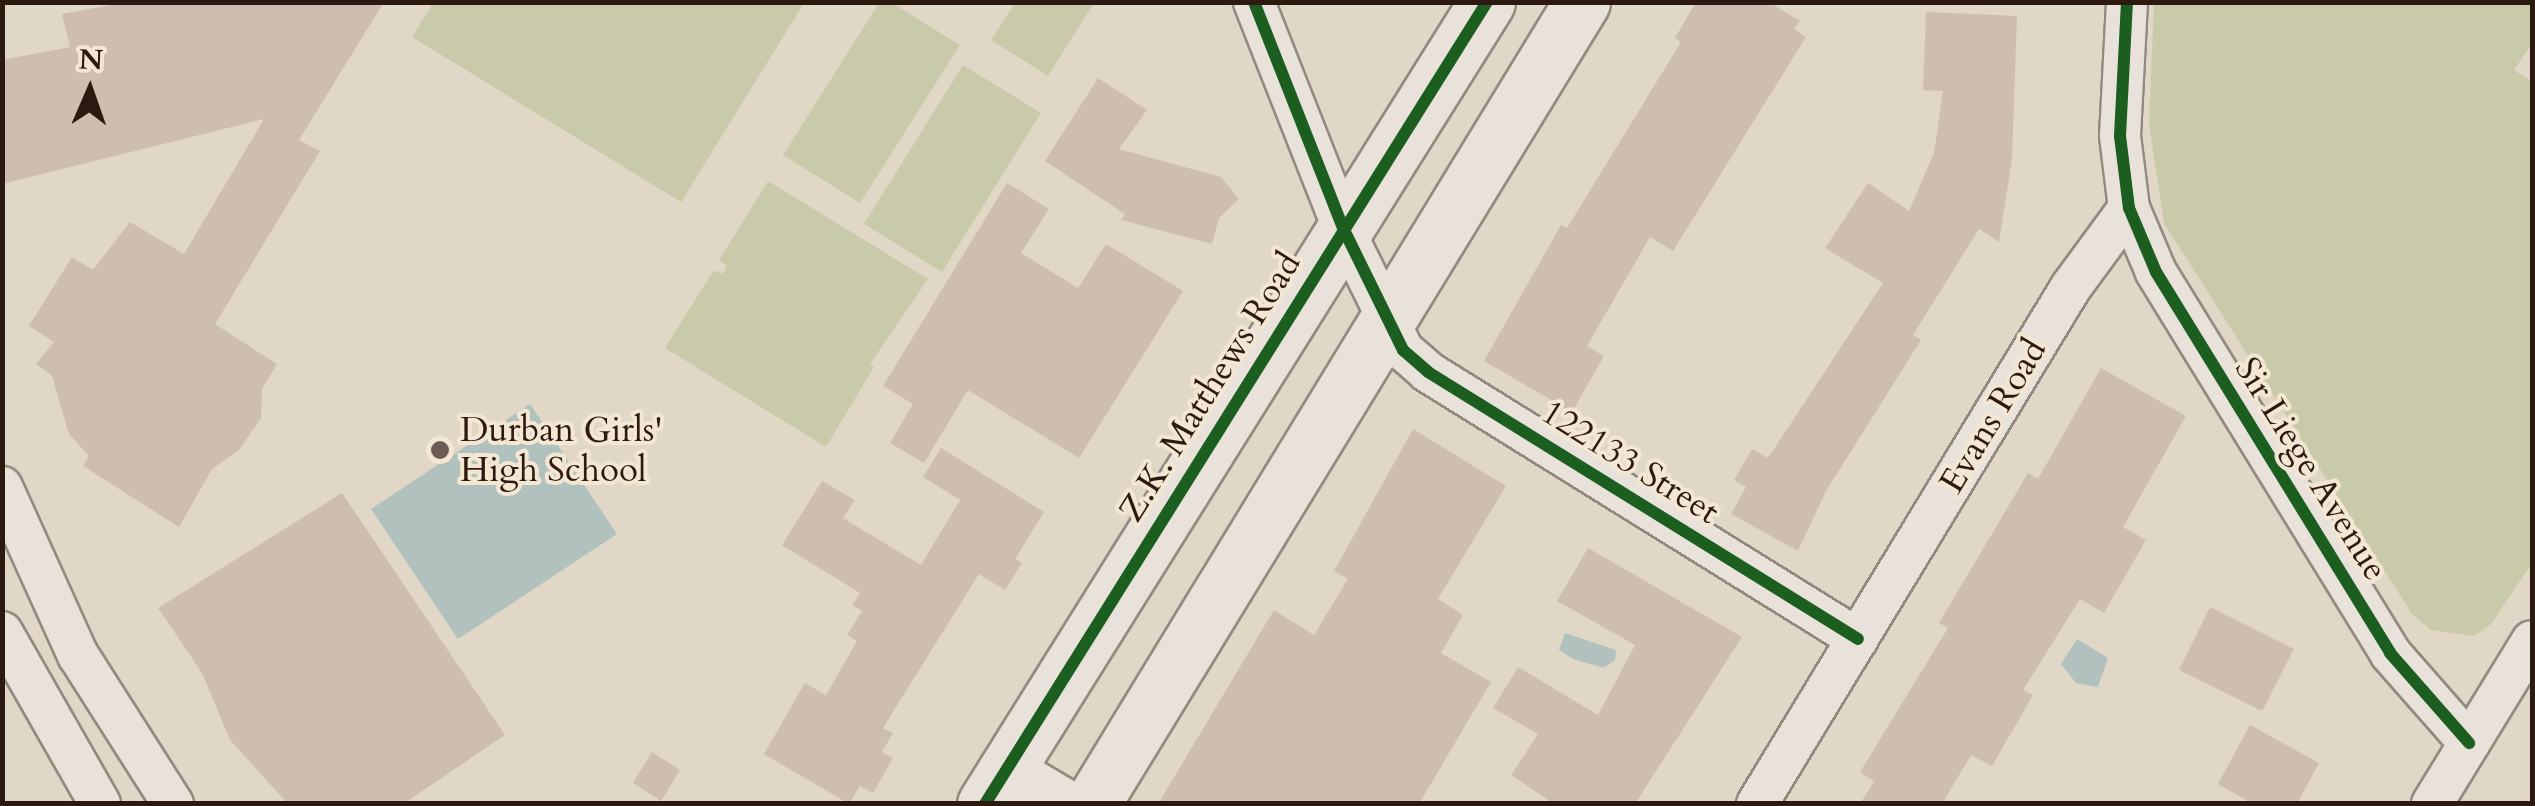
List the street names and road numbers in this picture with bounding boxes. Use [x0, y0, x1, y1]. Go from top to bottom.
street label: Z.K. Matthews Road [1110, 245, 1310, 529]
street label: Evans Road [1931, 331, 2055, 501]
street label: Sir Liege Avenue [2226, 350, 2396, 588]
street label: 122133 Street [1534, 391, 1726, 533]

